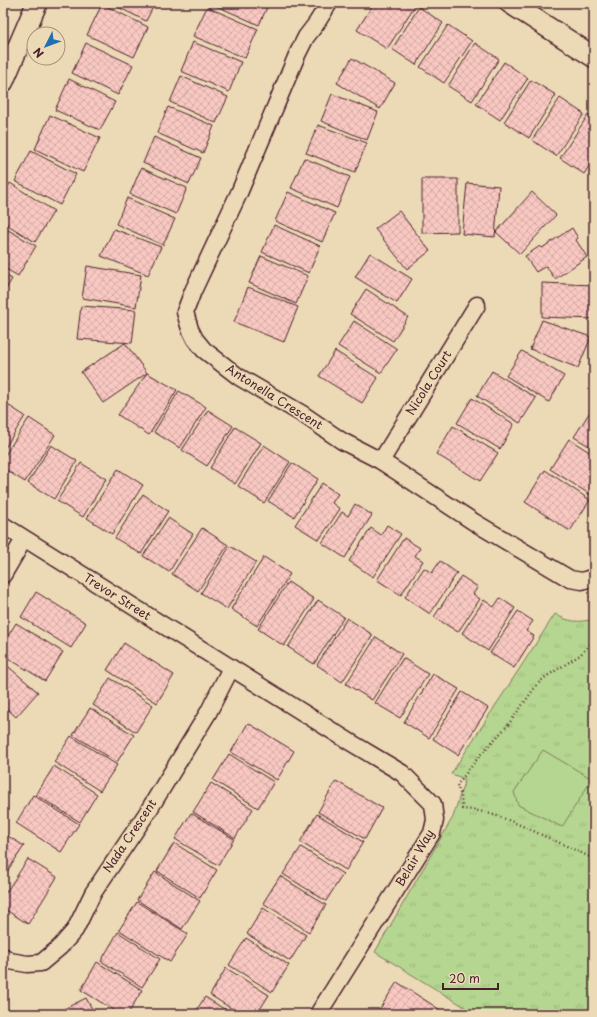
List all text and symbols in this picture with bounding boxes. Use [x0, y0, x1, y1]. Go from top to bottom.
north arrow [26, 26, 66, 66]
text: N [29, 44, 47, 62]
street label: Nicola Court [401, 346, 455, 419]
street label: Antonella Crescent [223, 359, 327, 433]
street label: Trevor Street [80, 568, 155, 624]
street label: Nada Crescent [98, 795, 160, 876]
street label: Belair Way [390, 825, 438, 890]
scale bar [443, 965, 498, 991]
text: 20 m [449, 969, 480, 987]

